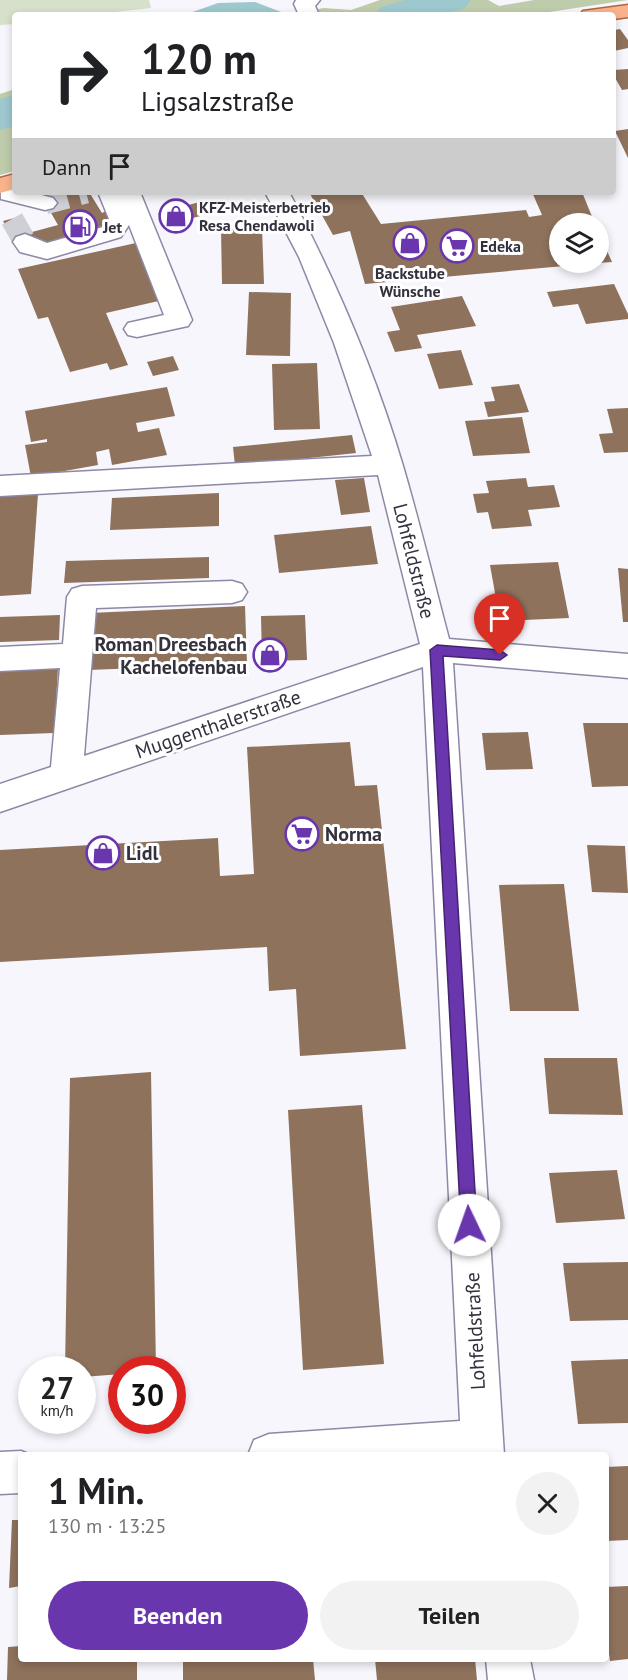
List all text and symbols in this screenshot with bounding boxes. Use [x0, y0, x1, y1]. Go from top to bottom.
text: 120 m [141, 31, 257, 86]
icon: right [42, 36, 120, 114]
text: Ligsalzstraße [141, 84, 294, 118]
icon: arrive [103, 150, 136, 183]
text: Dann [42, 153, 91, 181]
place label: KFZ-Meisterbetrieb Resa Chendawoli [199, 197, 331, 235]
shop icon: KFZ-Meisterbetrieb Resa Chendawoli [158, 198, 194, 234]
fuel station icon: Jet [62, 209, 98, 245]
map controls [549, 213, 609, 273]
button: layers [549, 213, 609, 273]
place label: Jet [102, 217, 122, 237]
shop icon: Backstube Wünsche [392, 225, 428, 261]
supermarket icon: Edeka [439, 228, 475, 264]
place label: Edeka [480, 236, 521, 256]
place label: Backstube Wünsche [375, 263, 445, 301]
street label: Lohfeldstraße [387, 501, 441, 621]
pin [474, 593, 525, 655]
icon: arrive [483, 602, 516, 635]
place label: Roman Dreesbach Kachelofenbau [94, 631, 247, 680]
shop icon: Roman Dreesbach Kachelofenbau [252, 637, 288, 673]
street label: Muggenthalerstraße [132, 683, 304, 765]
supermarket icon: Norma [284, 816, 320, 852]
place label: Norma [325, 821, 382, 847]
shop icon: Lidl [85, 835, 121, 871]
place label: Lidl [126, 840, 158, 866]
position arrow [437, 1193, 501, 1257]
street label: Lohfeldstraße [459, 1272, 491, 1390]
speed limit sign: 30 [108, 1356, 186, 1434]
text: 27 [40, 1368, 74, 1407]
text: km/h [41, 1401, 73, 1420]
text: 1 Min. [48, 1467, 144, 1514]
button: close [516, 1472, 579, 1535]
text: 130 m · 13:25 [48, 1513, 166, 1539]
button: Beenden [48, 1581, 308, 1650]
button: Teilen [320, 1581, 579, 1650]

